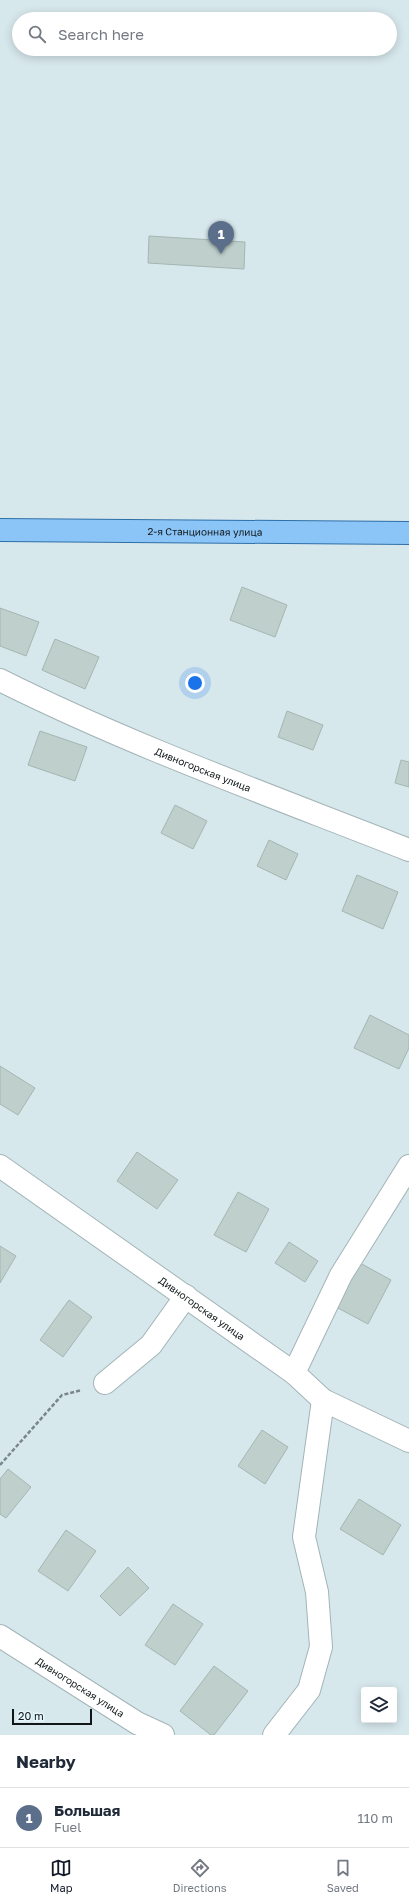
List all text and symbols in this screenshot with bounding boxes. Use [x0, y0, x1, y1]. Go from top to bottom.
search box [12, 12, 397, 56]
icon: search [26, 23, 48, 45]
text: Search here [58, 25, 144, 43]
pin: 1 [208, 221, 234, 254]
street label: 2-я Станционная улица [148, 525, 262, 538]
your location [185, 673, 205, 693]
street label: Дивногорская улица [153, 745, 253, 794]
street label: Дивногорская улица [157, 1274, 247, 1343]
street label: Дивногорская улица [34, 1654, 127, 1719]
map controls [361, 1687, 397, 1723]
button: layers [361, 1687, 397, 1723]
scale bar [12, 1707, 92, 1726]
text: 20 m [18, 1709, 44, 1722]
text: Nearby [16, 1751, 76, 1772]
text: Большая [54, 1801, 120, 1819]
text: 1 [26, 1810, 32, 1826]
text: 110 m [358, 1810, 393, 1826]
text: Fuel [54, 1819, 81, 1835]
tab: Map [50, 1857, 73, 1894]
tab: Directions [173, 1857, 227, 1894]
tab: Saved [327, 1857, 359, 1894]

